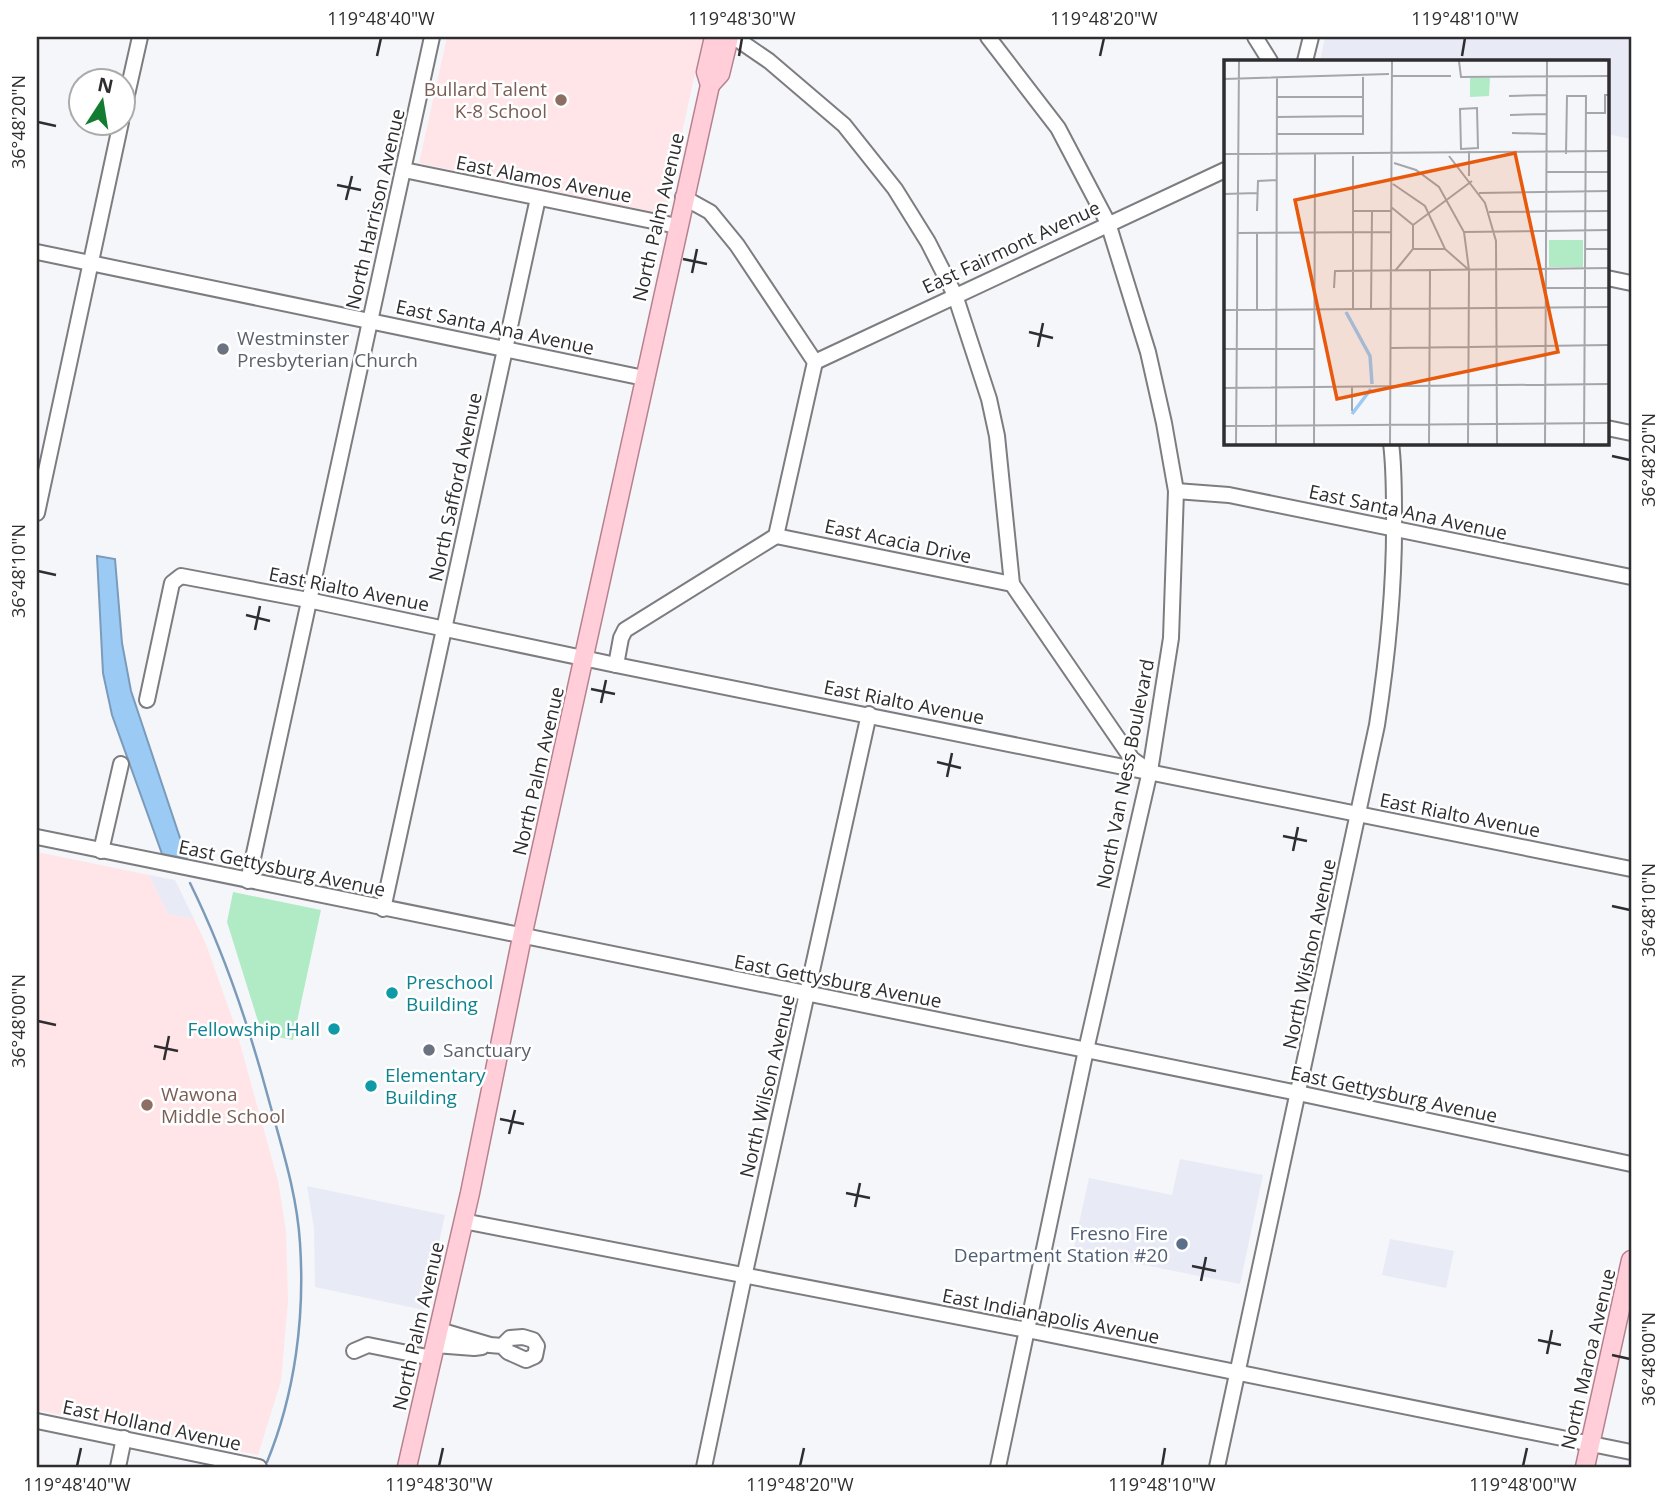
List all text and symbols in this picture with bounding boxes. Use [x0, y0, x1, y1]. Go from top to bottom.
text: 119°48'40"W [327, 6, 435, 30]
text: 119°48'30"W [688, 6, 796, 30]
text: 119°48'20"W [1050, 6, 1158, 30]
text: 119°48'10"W [1411, 6, 1519, 30]
inset map [1224, 60, 1608, 444]
north arrow [66, 66, 136, 136]
text: N [95, 71, 116, 100]
text: 36°48'20"N [6, 75, 30, 169]
place label: Bullard Talent K-8 School [424, 76, 547, 124]
marker: Bullard Talent K-8 School [553, 92, 569, 108]
street label: North Harrison Avenue [339, 106, 411, 312]
street label: North Palm Avenue [626, 130, 690, 304]
street label: East Alamos Avenue [454, 149, 634, 209]
street label: East Fairmont Avenue [918, 194, 1104, 300]
street label: East Santa Ana Avenue [393, 293, 597, 361]
place label: Westminster Presbyterian Church [237, 325, 418, 373]
marker: Westminster Presbyterian Church [215, 341, 231, 357]
street label: North Safford Avenue [422, 390, 488, 584]
text: 36°48'20"N [1636, 413, 1660, 507]
street label: East Santa Ana Avenue [1306, 478, 1510, 546]
street label: East Acacia Drive [822, 513, 974, 569]
text: 36°48'10"N [6, 524, 30, 618]
street label: East Rialto Avenue [266, 561, 432, 617]
street label: North Van Ness Boulevard [1090, 657, 1160, 891]
street label: East Rialto Avenue [821, 674, 987, 730]
street label: North Palm Avenue [506, 684, 570, 858]
street label: East Rialto Avenue [1377, 787, 1543, 843]
street label: East Gettysburg Avenue [176, 833, 388, 903]
street label: North Wishon Avenue [1276, 856, 1342, 1052]
text: 36°48'10"N [1636, 863, 1660, 957]
street label: East Gettysburg Avenue [732, 948, 944, 1014]
place label: Preschool Building [406, 969, 493, 1017]
text: 36°48'00"N [6, 974, 30, 1068]
marker: Preschool Building [384, 985, 400, 1001]
street label: North Wilson Avenue [733, 992, 801, 1180]
place label: Fellowship Hall [188, 1016, 320, 1042]
marker: Fellowship Hall [326, 1021, 342, 1037]
place label: Sanctuary [443, 1037, 531, 1063]
marker: Sanctuary [421, 1042, 437, 1058]
street label: East Gettysburg Avenue [1288, 1059, 1500, 1129]
place label: Elementary Building [385, 1062, 486, 1110]
marker: Elementary Building [363, 1078, 379, 1094]
place label: Wawona Middle School [161, 1081, 285, 1129]
marker: Wawona Middle School [139, 1097, 155, 1113]
place label: Fresno Fire Department Station #20 [954, 1220, 1168, 1268]
marker: Fresno Fire Department Station #20 [1174, 1236, 1190, 1252]
street label: North Palm Avenue [386, 1239, 450, 1413]
street label: North Maroa Avenue [1554, 1266, 1622, 1452]
street label: East Indianapolis Avenue [940, 1282, 1162, 1350]
text: 36°48'00"N [1636, 1312, 1660, 1406]
street label: East Holland Avenue [60, 1393, 244, 1457]
text: 119°48'40"W [23, 1472, 131, 1496]
text: 119°48'30"W [385, 1472, 493, 1496]
text: 119°48'20"W [746, 1472, 854, 1496]
text: 119°48'10"W [1108, 1472, 1216, 1496]
text: 119°48'00"W [1469, 1472, 1577, 1496]

